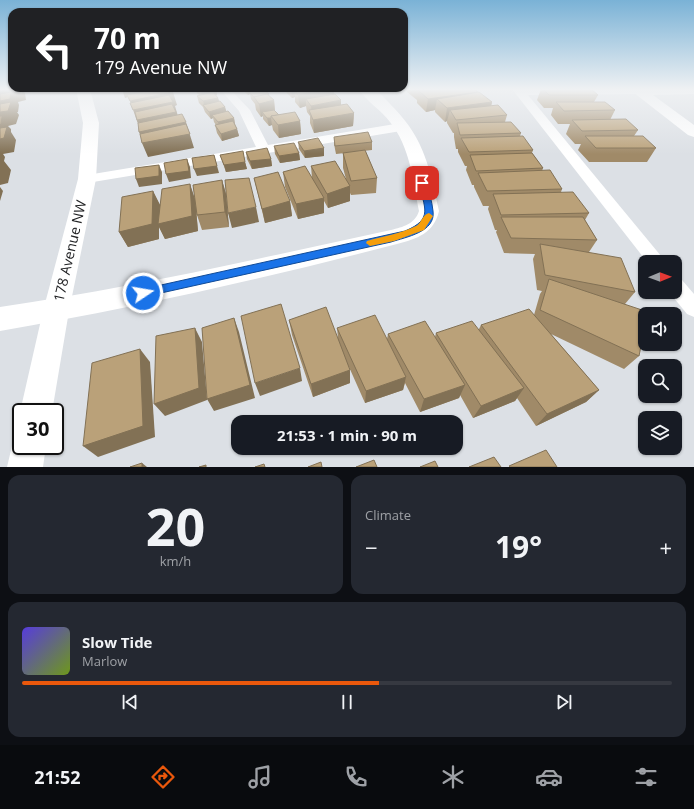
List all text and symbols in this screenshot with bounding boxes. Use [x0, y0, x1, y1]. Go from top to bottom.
text: 70 m [94, 19, 161, 57]
icon: left [28, 24, 80, 76]
text: 179 Avenue NW [94, 55, 227, 79]
pin [405, 166, 439, 200]
icon: arrive [411, 172, 433, 194]
street label: 178 Avenue NW [49, 198, 90, 303]
north arrow [638, 255, 682, 299]
map controls [638, 255, 682, 455]
position arrow [122, 272, 164, 314]
button: sound [638, 307, 682, 351]
button: search [638, 359, 682, 403]
speed limit sign: 30 [12, 403, 64, 455]
button: layers [638, 411, 682, 455]
text: 21:53 · 1 min · 90 m [277, 425, 417, 445]
text: 20 [146, 490, 205, 561]
text: Climate [365, 506, 411, 524]
text: 19° [495, 526, 542, 567]
text: − [365, 532, 378, 562]
text: + [659, 532, 672, 562]
text: km/h [160, 552, 191, 570]
text: Slow Tide [82, 632, 152, 652]
text: Marlow [82, 652, 127, 670]
icon: previous [119, 691, 141, 713]
icon: pause [336, 691, 358, 713]
icon: next [553, 691, 575, 713]
icon: directions [149, 763, 177, 791]
icon: music [246, 763, 274, 791]
icon: phone [342, 763, 370, 791]
icon: climate [439, 763, 467, 791]
icon: car [535, 763, 563, 791]
icon: filters [632, 763, 660, 791]
text: 21:52 [34, 765, 81, 789]

